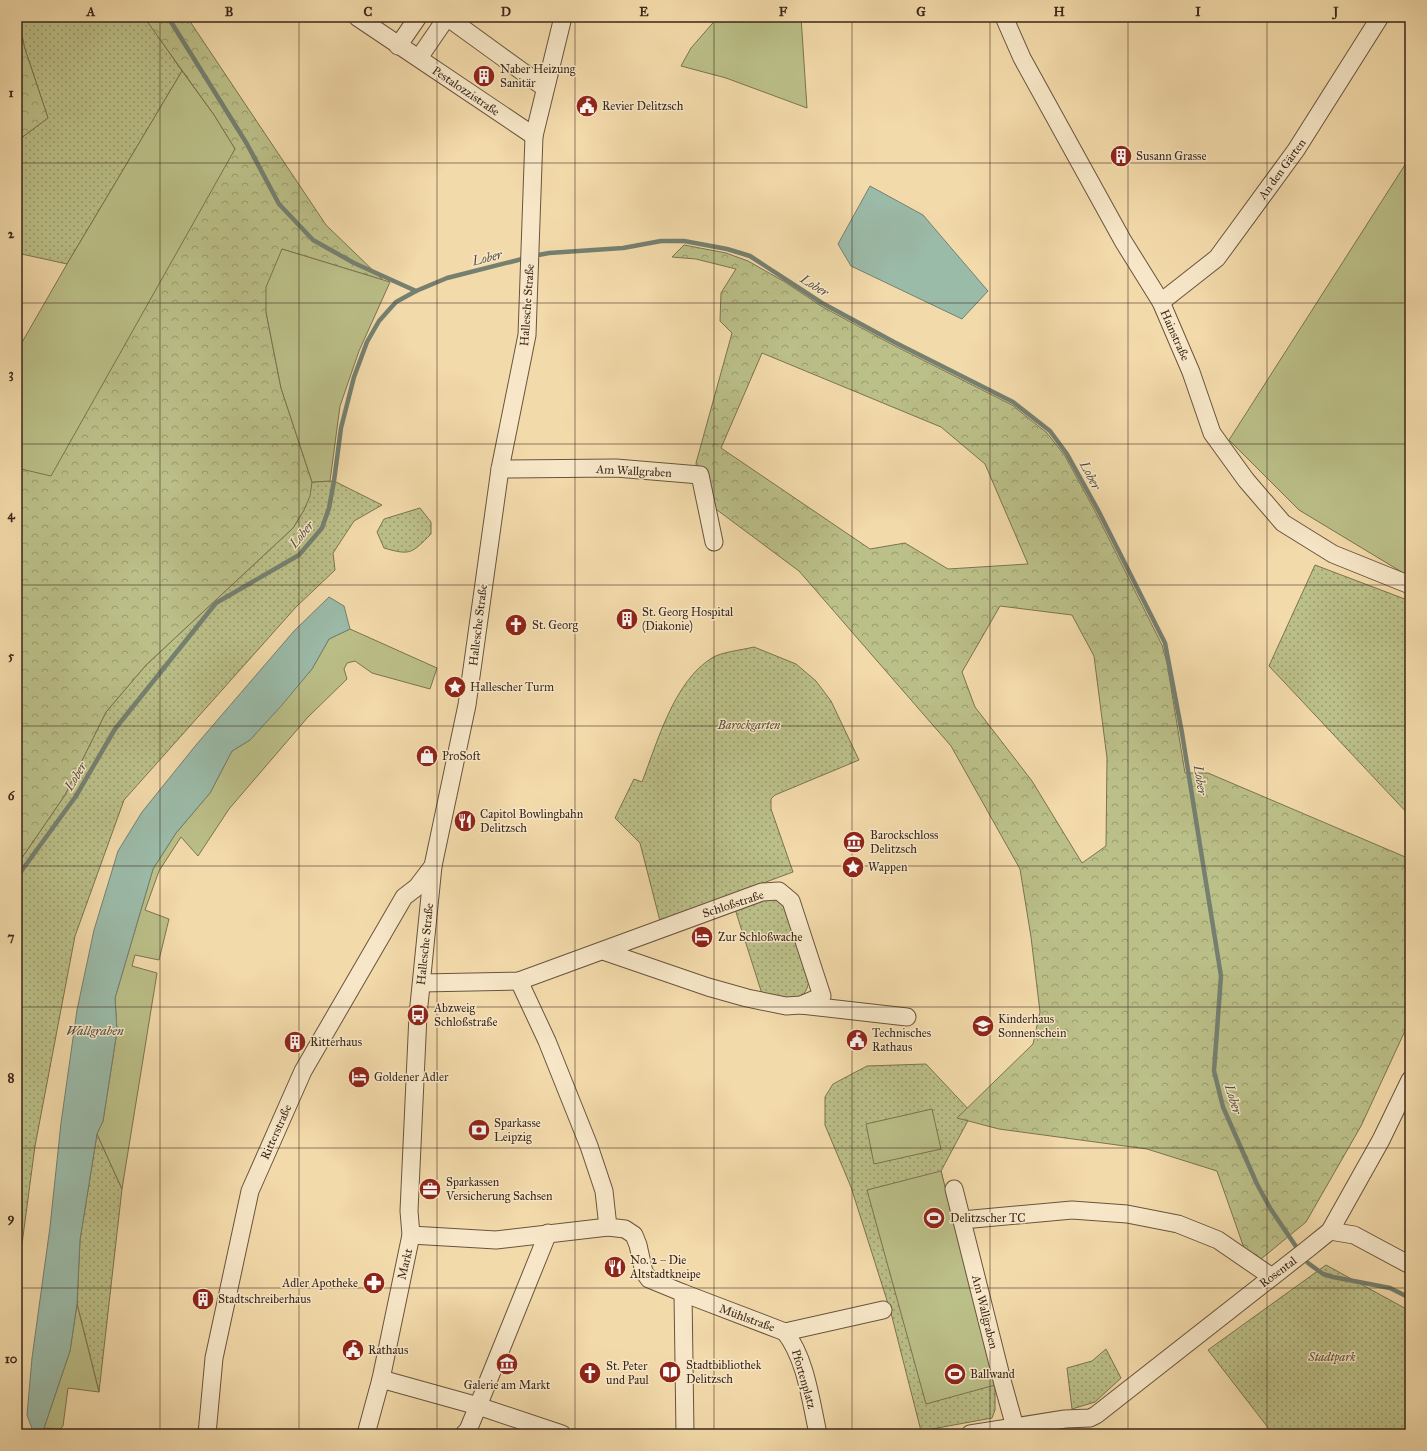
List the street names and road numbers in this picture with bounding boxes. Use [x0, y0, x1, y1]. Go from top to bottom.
street label: Pestalozzistraße [430, 63, 502, 119]
street label: An den Gärten [1255, 136, 1309, 203]
street label: Hallesche Straße [517, 263, 537, 347]
street label: Hainstraße [1157, 307, 1193, 363]
street label: Am Wallgraben [595, 462, 673, 481]
street label: Hallesche Straße [466, 583, 490, 667]
street label: Schloßstraße [701, 888, 765, 920]
street label: Hallesche Straße [414, 902, 436, 986]
street label: Ritterstraße [258, 1102, 294, 1162]
street label: Markt [395, 1246, 416, 1281]
street label: Rosental [1257, 1253, 1300, 1290]
street label: Am Wallgraben [968, 1273, 1001, 1351]
street label: Mühlstraße [717, 1302, 777, 1334]
street label: Pfortenplatz [789, 1348, 819, 1411]

